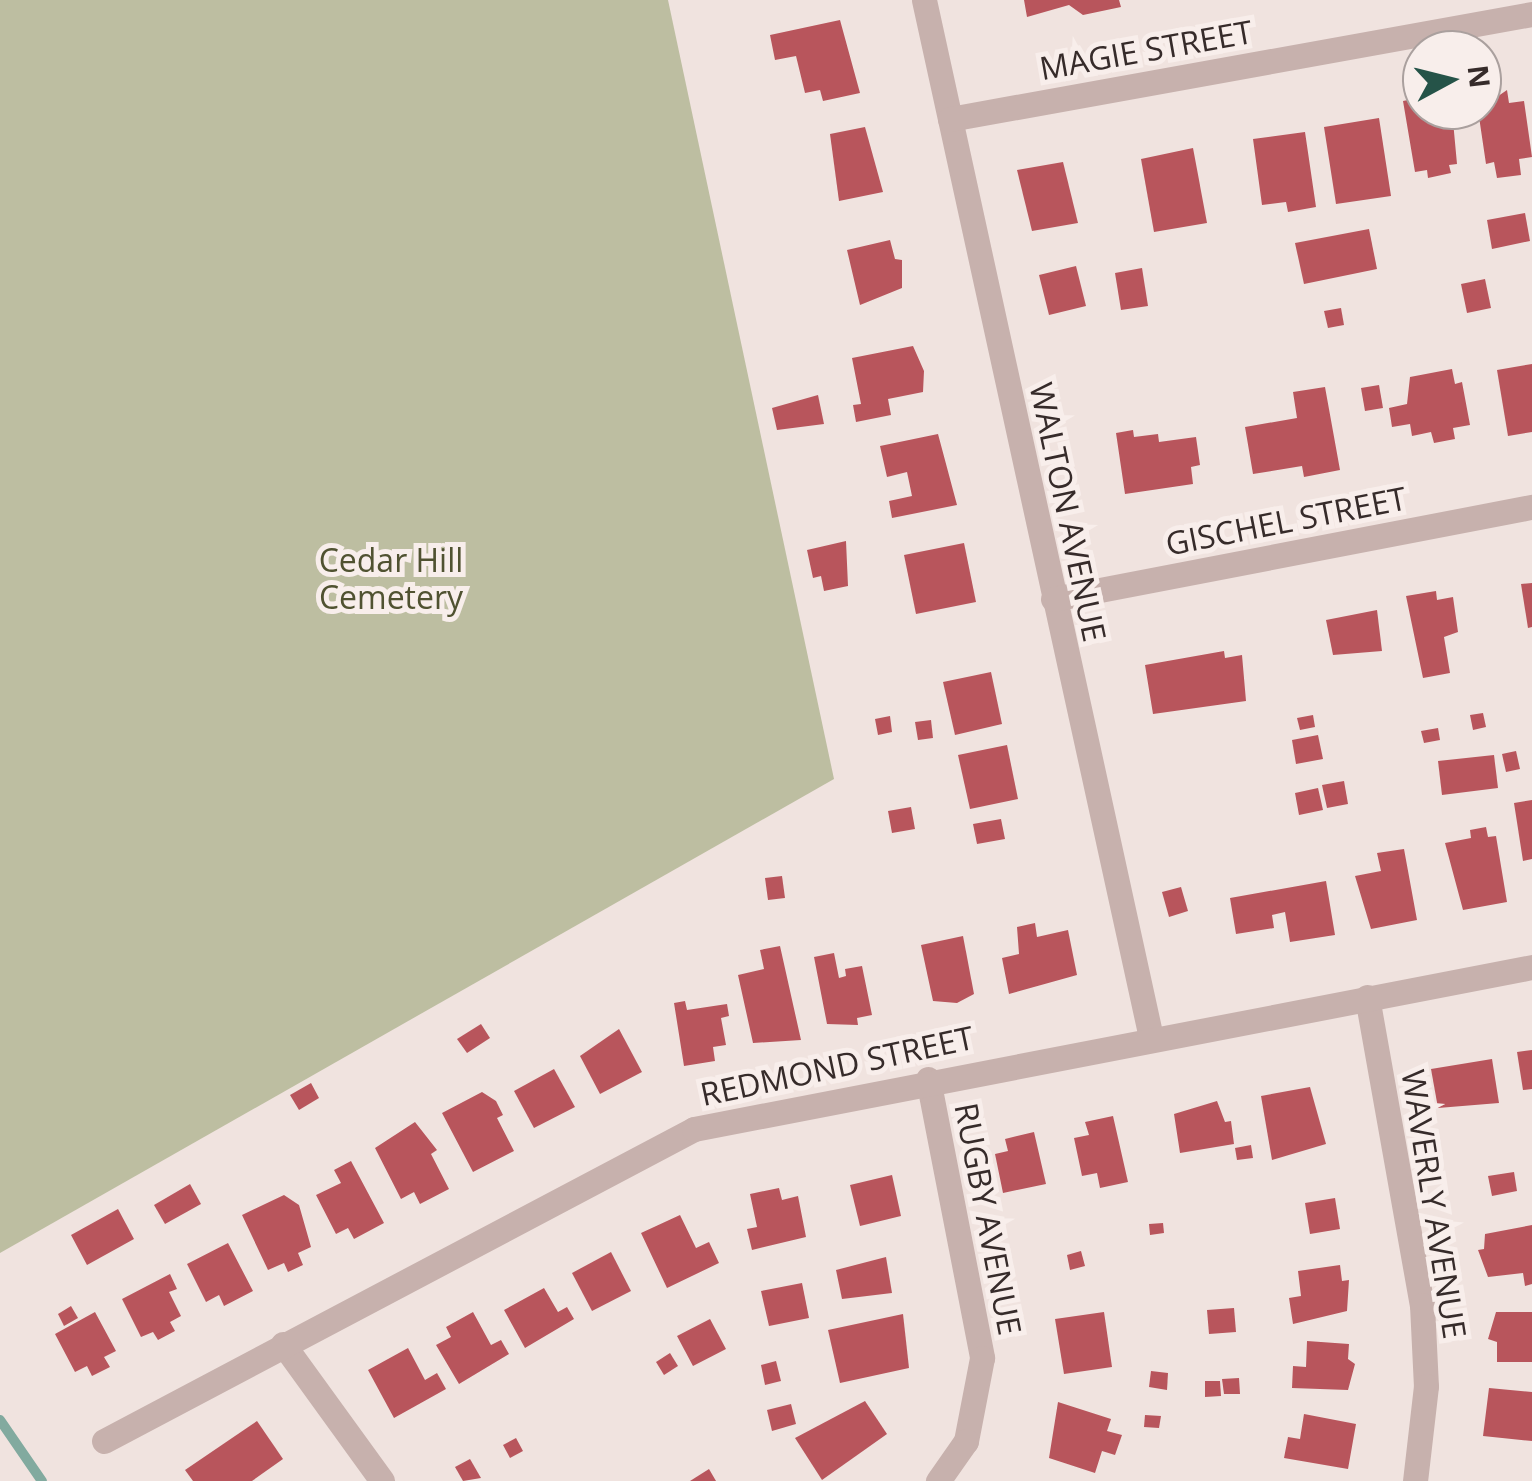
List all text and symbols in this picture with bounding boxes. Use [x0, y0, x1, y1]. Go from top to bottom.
street label: MAGIE STREET [1037, 12, 1255, 88]
north arrow [1402, 30, 1502, 130]
text: N [1460, 63, 1500, 90]
street label: WALTON AVENUE [1022, 379, 1114, 645]
street label: GISCHEL STREET [1162, 479, 1410, 563]
park label: Cedar Hill Cemetery [319, 542, 463, 617]
street label: REDMOND STREET [697, 1018, 977, 1114]
street label: WAVERLY AVENUE [1394, 1067, 1474, 1341]
street label: RUGBY AVENUE [947, 1100, 1029, 1338]

